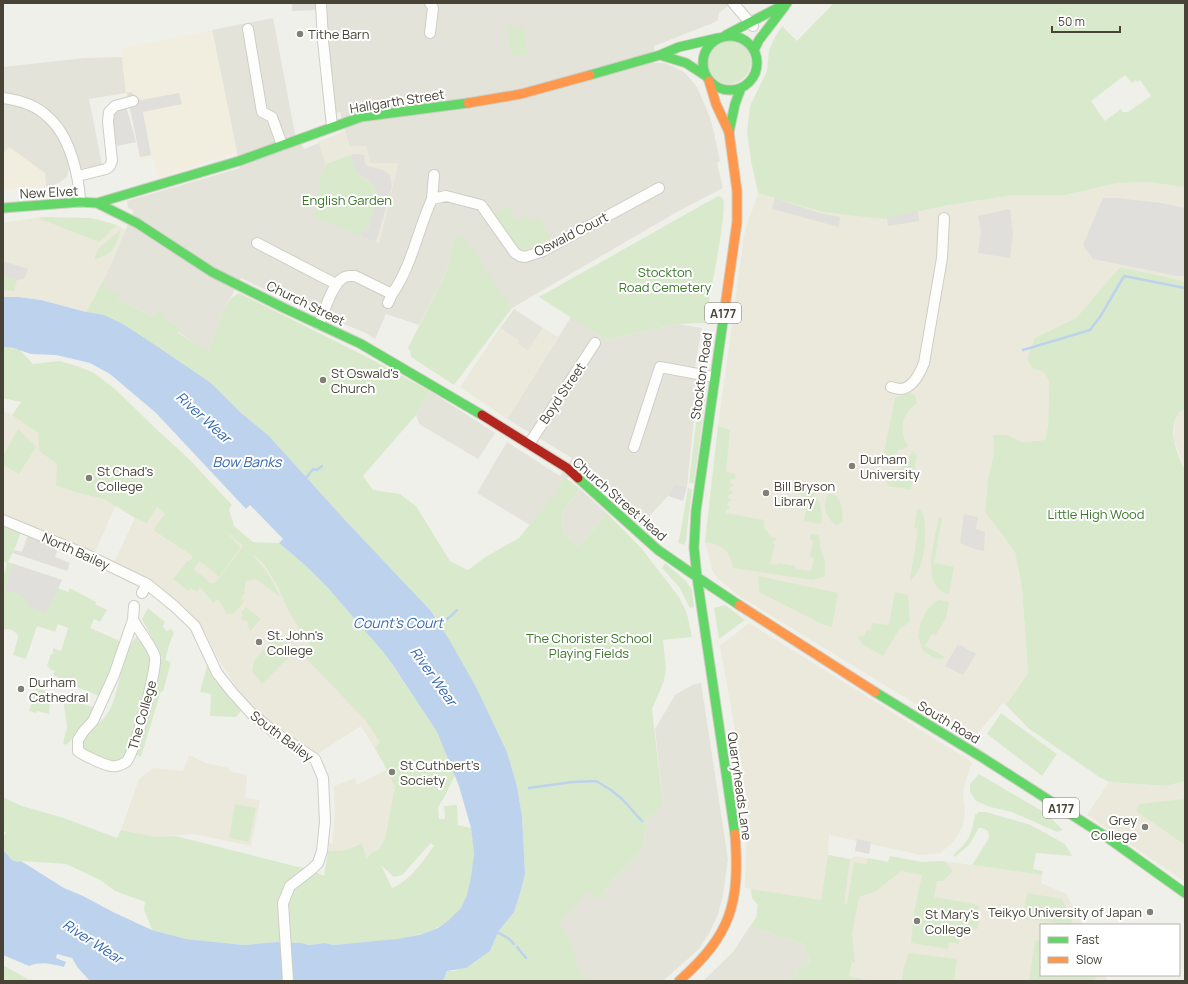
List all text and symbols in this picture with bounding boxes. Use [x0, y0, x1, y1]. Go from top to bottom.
scale bar [1052, 8, 1120, 34]
text: 50 m [1058, 13, 1085, 30]
place label: Tithe Barn [308, 25, 370, 43]
marker: Tithe Barn [295, 29, 305, 39]
street label: Hallgarth Street [348, 85, 446, 117]
street label: New Elvet [19, 181, 79, 203]
park label: English Garden [302, 191, 392, 209]
street label: Oswald Court [531, 208, 611, 260]
park label: Stockton Road Cemetery [619, 263, 711, 296]
street label: Church Street [264, 276, 348, 330]
road number: A177 [705, 303, 741, 323]
street label: Stockton Road [686, 331, 716, 421]
street label: Boyd Street [535, 359, 589, 427]
place label: St Oswald's Church [331, 364, 399, 397]
marker: St Oswald's Church [318, 375, 328, 385]
water label: River Wear [172, 387, 237, 448]
place label: Durham University [860, 450, 920, 483]
water label: Bow Banks [213, 452, 283, 471]
street label: Church Street Head [569, 453, 671, 545]
marker: Durham University [847, 461, 857, 471]
place label: St Chad's College [97, 462, 154, 495]
marker: St Chad's College [84, 473, 94, 483]
place label: Bill Bryson Library [774, 477, 835, 510]
marker: Bill Bryson Library [761, 488, 771, 498]
park label: Little High Wood [1048, 505, 1144, 523]
street label: North Bailey [39, 528, 113, 574]
water label: Count's Court [353, 613, 444, 632]
place label: St. John's College [267, 626, 323, 659]
park label: The Chorister School Playing Fields [526, 629, 652, 662]
marker: St. John's College [254, 637, 264, 647]
water label: River Wear [406, 643, 463, 711]
place label: Durham Cathedral [29, 673, 88, 706]
street label: The College [123, 678, 161, 752]
marker: Durham Cathedral [16, 684, 26, 694]
street label: South Road [914, 696, 984, 748]
street label: South Bailey [247, 706, 317, 766]
street label: Quarryheads Lane [723, 731, 757, 842]
place label: St Cuthbert's Society [400, 756, 480, 789]
marker: St Cuthbert's Society [387, 767, 397, 777]
road number: A177 [1043, 798, 1079, 818]
place label: Grey College [1091, 811, 1137, 844]
marker: Grey College [1140, 822, 1150, 832]
place label: Teikyo University of Japan [988, 903, 1142, 921]
place label: St Mary's College [925, 905, 979, 938]
marker: Teikyo University of Japan [1145, 907, 1155, 917]
water label: River Wear [59, 914, 128, 969]
marker: St Mary's College [912, 916, 922, 926]
legend [1040, 924, 1180, 976]
text: Fast [1076, 931, 1100, 948]
text: Slow [1076, 951, 1102, 968]

